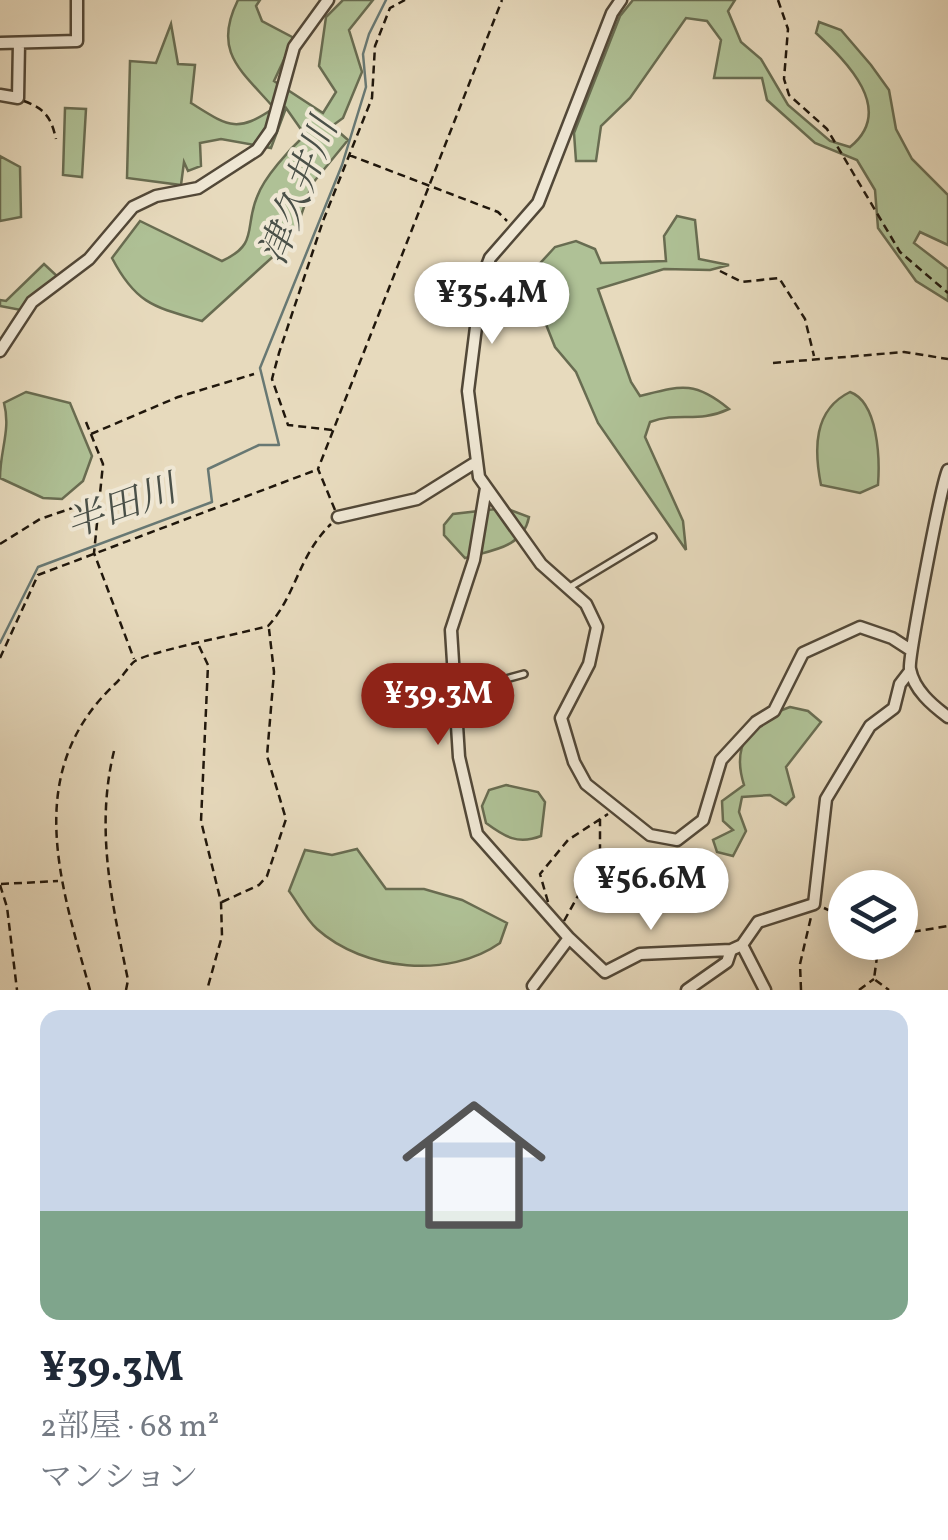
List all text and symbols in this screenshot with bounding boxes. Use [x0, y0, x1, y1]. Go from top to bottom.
water label: 津久井川 [249, 108, 354, 272]
pin: ¥35.4M [411, 262, 573, 347]
text: ¥35.4M [436, 272, 548, 316]
water label: 半田川 [59, 463, 188, 553]
pin: ¥39.3M [357, 663, 519, 748]
text: ¥39.3M [383, 673, 493, 717]
pin: ¥56.6M [570, 848, 732, 933]
text: ¥56.6M [596, 858, 706, 902]
map controls [828, 870, 918, 960]
button: layers [828, 870, 918, 960]
icon: home [384, 1075, 564, 1255]
text: ¥39.3M [40, 1340, 184, 1399]
text: 2部屋 · 68 m² [40, 1406, 219, 1450]
text: マンション [40, 1457, 199, 1501]

